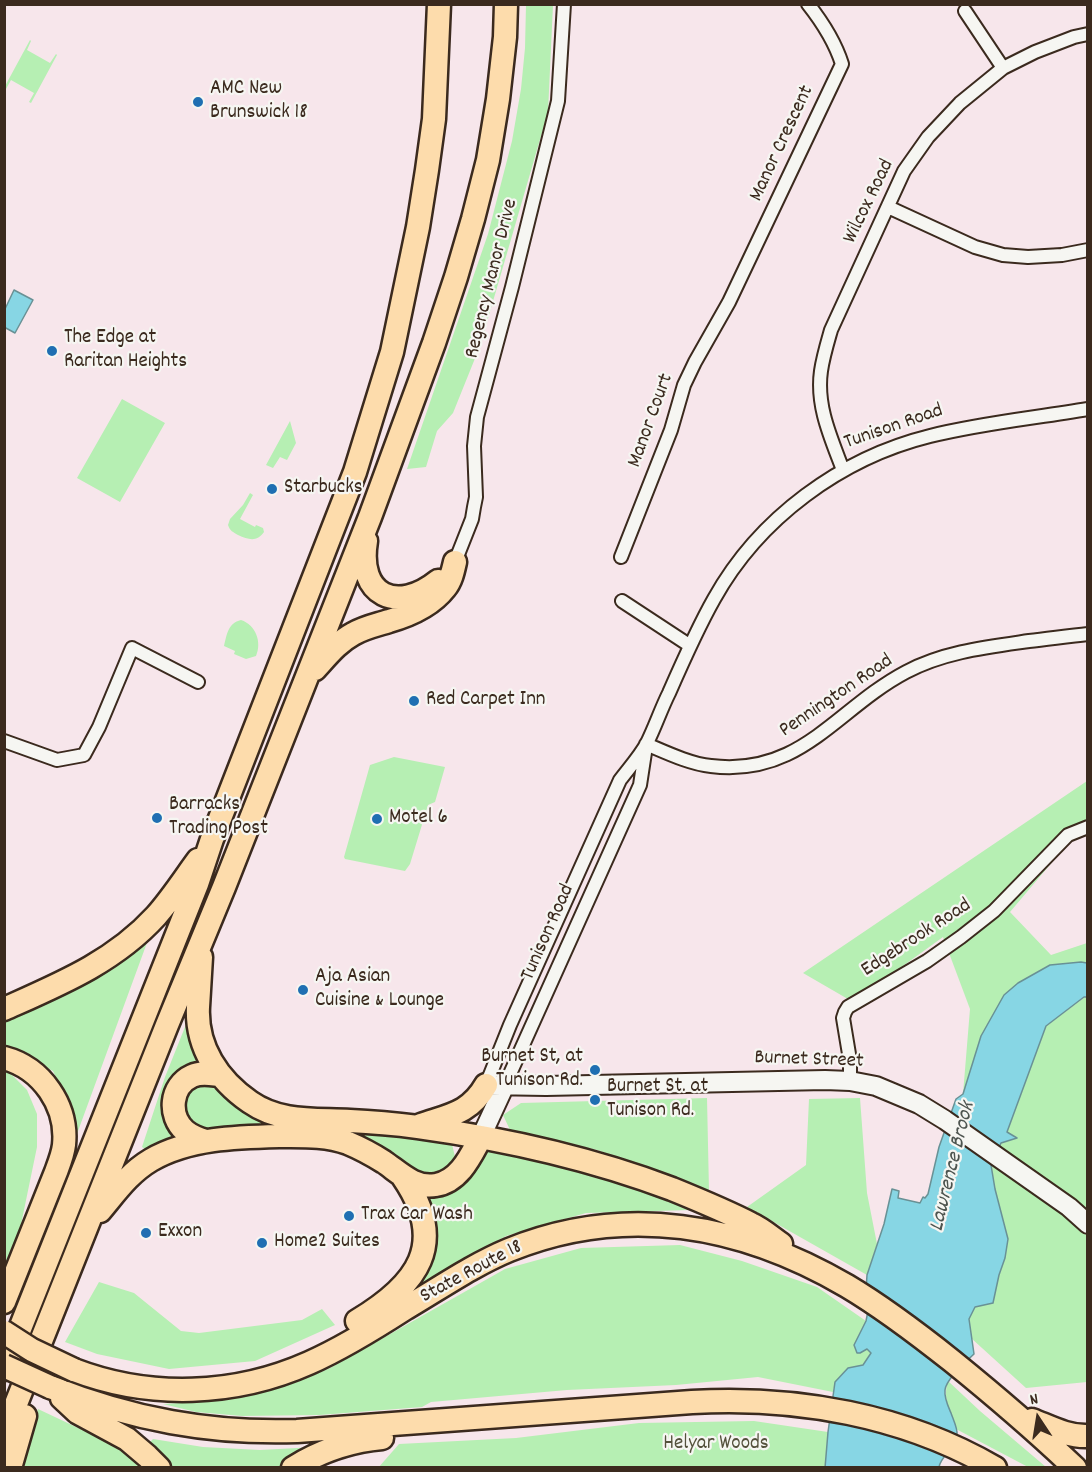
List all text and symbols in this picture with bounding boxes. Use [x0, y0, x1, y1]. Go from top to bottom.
place label: AMC New Brunswick 18 [210, 77, 308, 127]
street label: Manor Crescent [745, 82, 821, 206]
marker: AMC New Brunswick 18 [191, 95, 205, 109]
street label: Wilcox Road [839, 156, 901, 248]
street label: Regency Manor Drive [461, 197, 525, 361]
place label: The Edge at Raritan Heights [64, 326, 187, 376]
marker: The Edge at Raritan Heights [45, 344, 59, 358]
street label: Manor Court [623, 371, 681, 471]
street label: Tunison Road [841, 399, 947, 457]
place label: Starbucks [284, 476, 363, 502]
marker: Starbucks [265, 482, 279, 496]
street label: Pennington Road [775, 650, 899, 744]
place label: Red Carpet Inn [426, 688, 546, 714]
marker: Red Carpet Inn [407, 694, 421, 708]
place label: Barracks Trading Post [169, 793, 268, 843]
place label: Motel 6 [389, 806, 448, 832]
marker: Barracks Trading Post [150, 811, 164, 825]
marker: Motel 6 [370, 812, 384, 826]
street label: Tunison Road [517, 881, 581, 985]
street label: Edgebrook Road [857, 894, 977, 984]
place label: Aja Asian Cuisine & Lounge [315, 965, 444, 1015]
marker: Aja Asian Cuisine & Lounge [296, 983, 310, 997]
place label: Burnet St, at Tunison Rd. [481, 1045, 583, 1095]
street label: Burnet Street [754, 1046, 864, 1076]
marker: Burnet St, at Tunison Rd. [588, 1063, 602, 1077]
place label: Burnet St. at Tunison Rd. [607, 1075, 708, 1125]
marker: Burnet St. at Tunison Rd. [588, 1093, 602, 1107]
water label: Lawrence Brook [925, 1100, 983, 1234]
place label: Trax Car Wash [361, 1203, 473, 1229]
marker: Trax Car Wash [342, 1209, 356, 1223]
place label: Exxon [158, 1220, 202, 1246]
marker: Exxon [139, 1226, 153, 1240]
place label: Home2 Suites [274, 1230, 380, 1256]
marker: Home2 Suites [255, 1236, 269, 1250]
street label: State Route 18 [417, 1236, 527, 1310]
north arrow [1008, 1388, 1068, 1448]
text: N [1028, 1388, 1040, 1412]
park label: Helyar Woods [663, 1432, 769, 1458]

